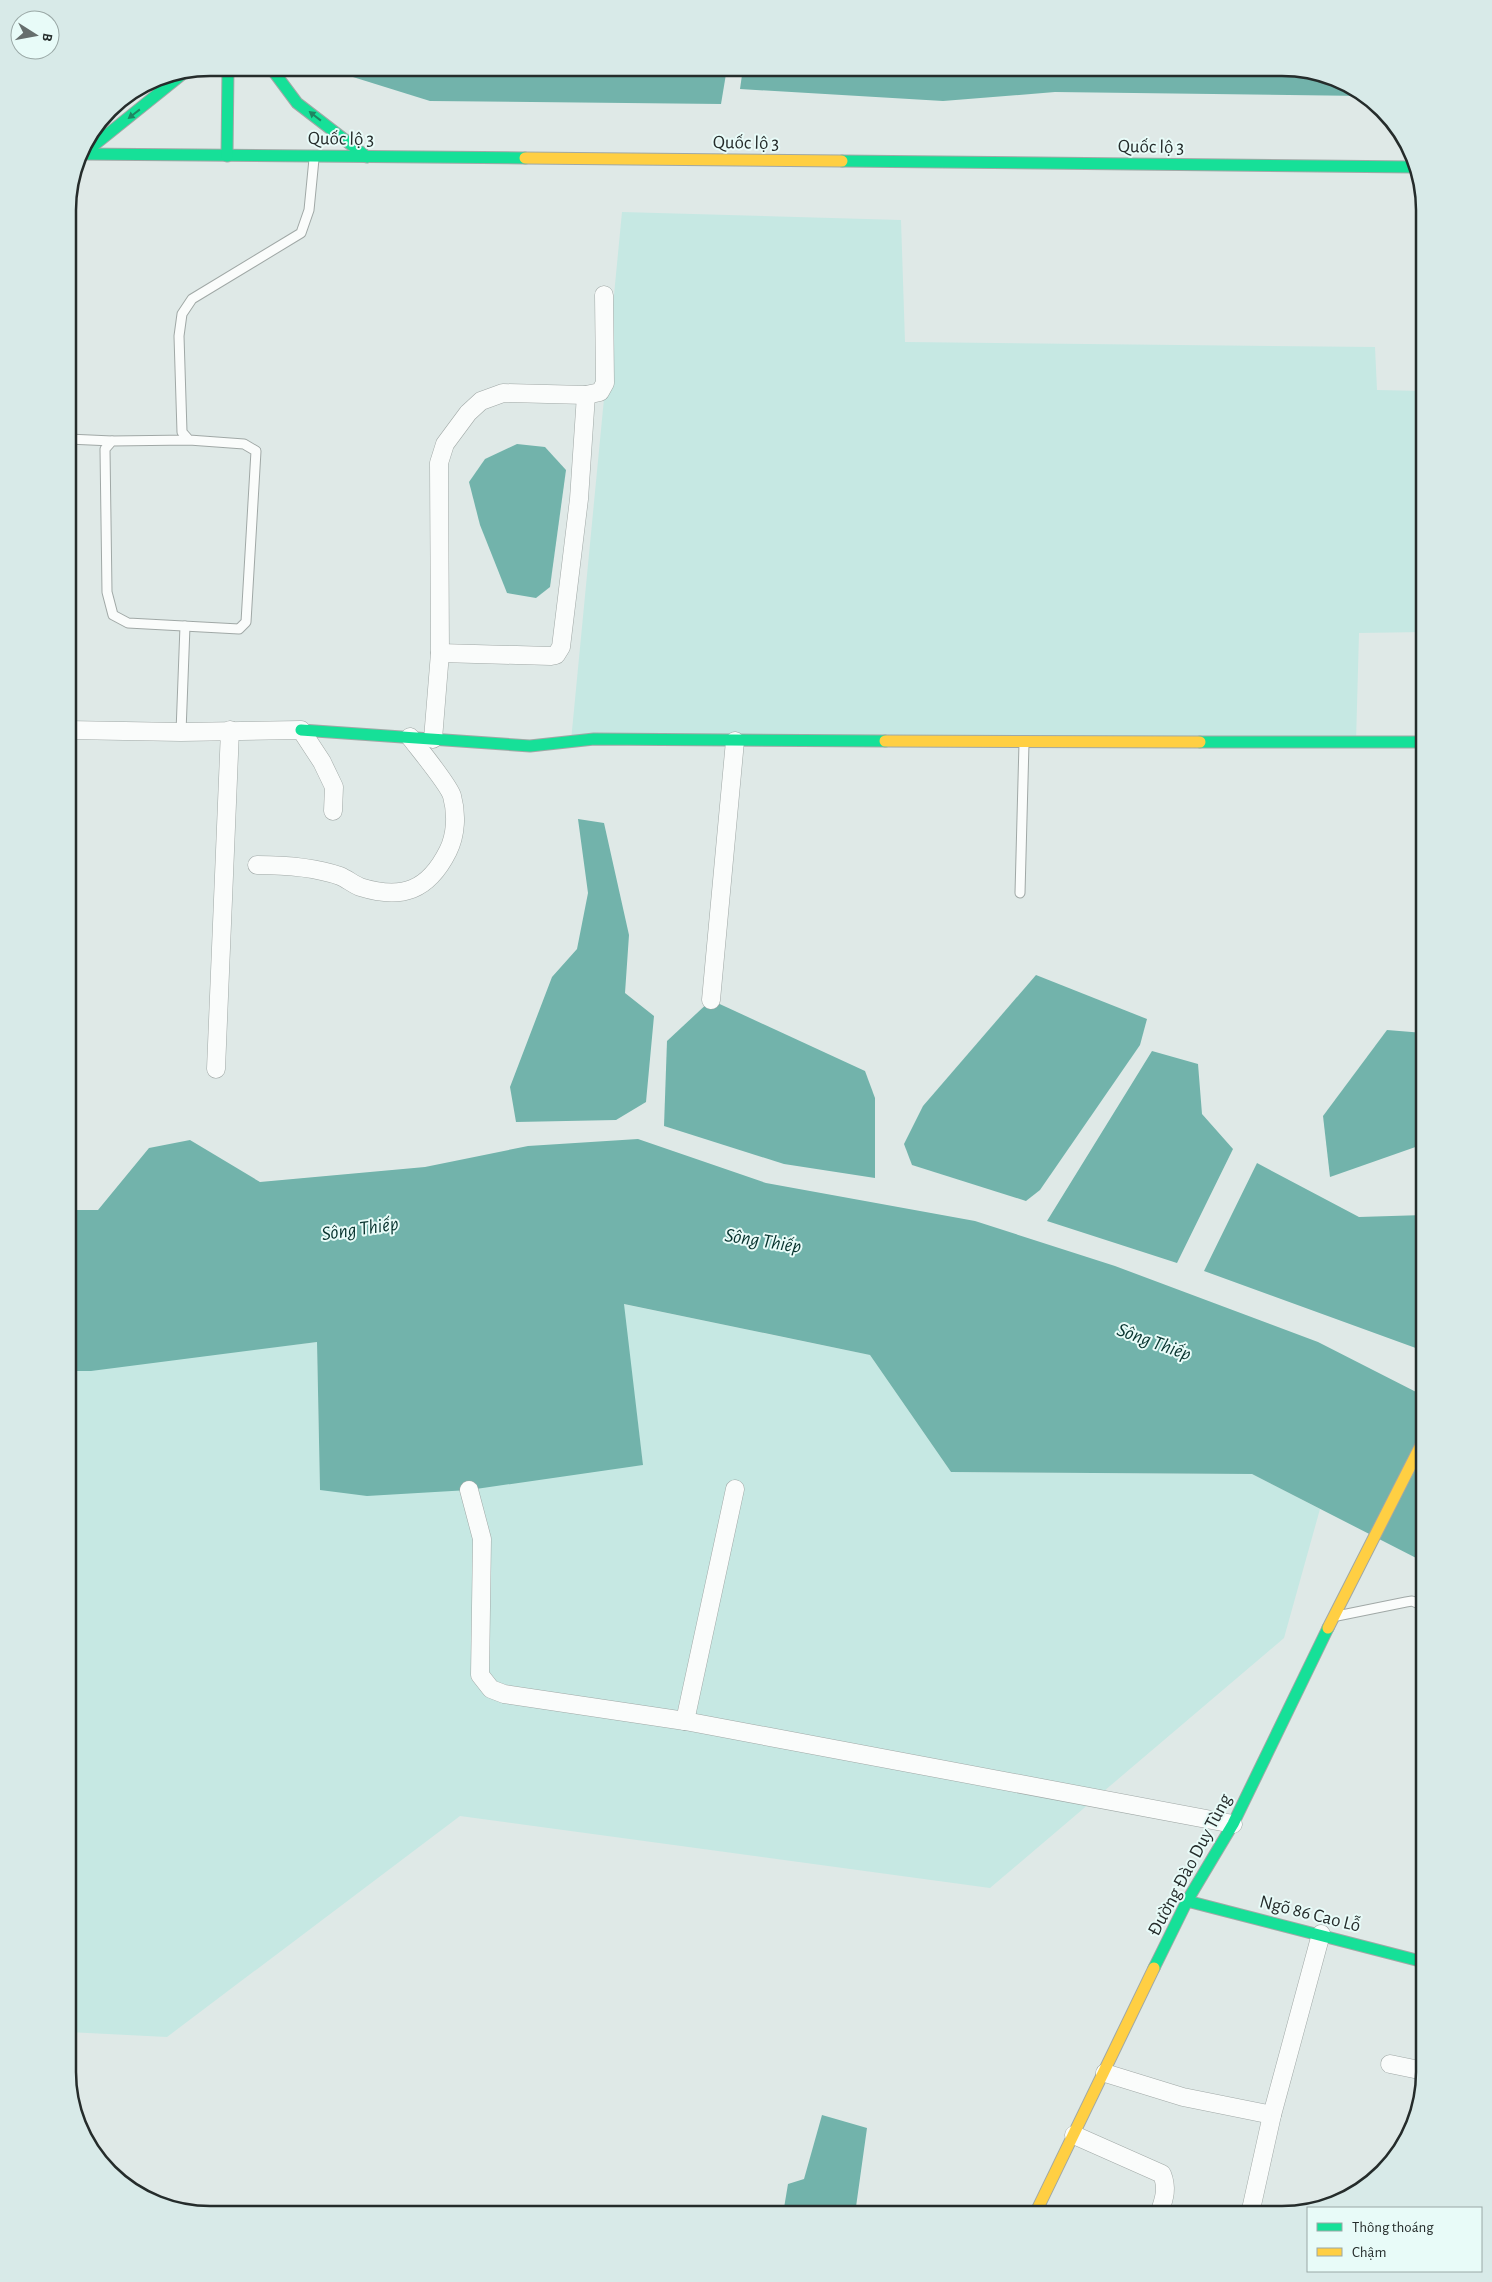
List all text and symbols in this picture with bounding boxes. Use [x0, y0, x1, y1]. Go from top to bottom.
north arrow [10, 10, 60, 60]
text: B [39, 32, 54, 43]
one-way arrow [128, 109, 141, 120]
one-way arrow [308, 111, 321, 122]
street label: Quốc lộ 3 [308, 129, 374, 149]
street label: Quốc lộ 3 [713, 133, 779, 153]
street label: Quốc lộ 3 [1118, 137, 1184, 157]
water label: Sông Thiếp [320, 1214, 400, 1244]
water label: Sông Thiếp [723, 1225, 803, 1257]
water label: Sông Thiếp [1114, 1319, 1194, 1365]
street label: Đường Đào Duy Tùng [1145, 1790, 1236, 1939]
street label: Ngõ 86 Cao Lỗ [1258, 1891, 1363, 1936]
legend [1307, 2207, 1482, 2272]
text: Thông thoáng [1352, 2220, 1434, 2235]
text: Chậm [1352, 2245, 1386, 2260]

